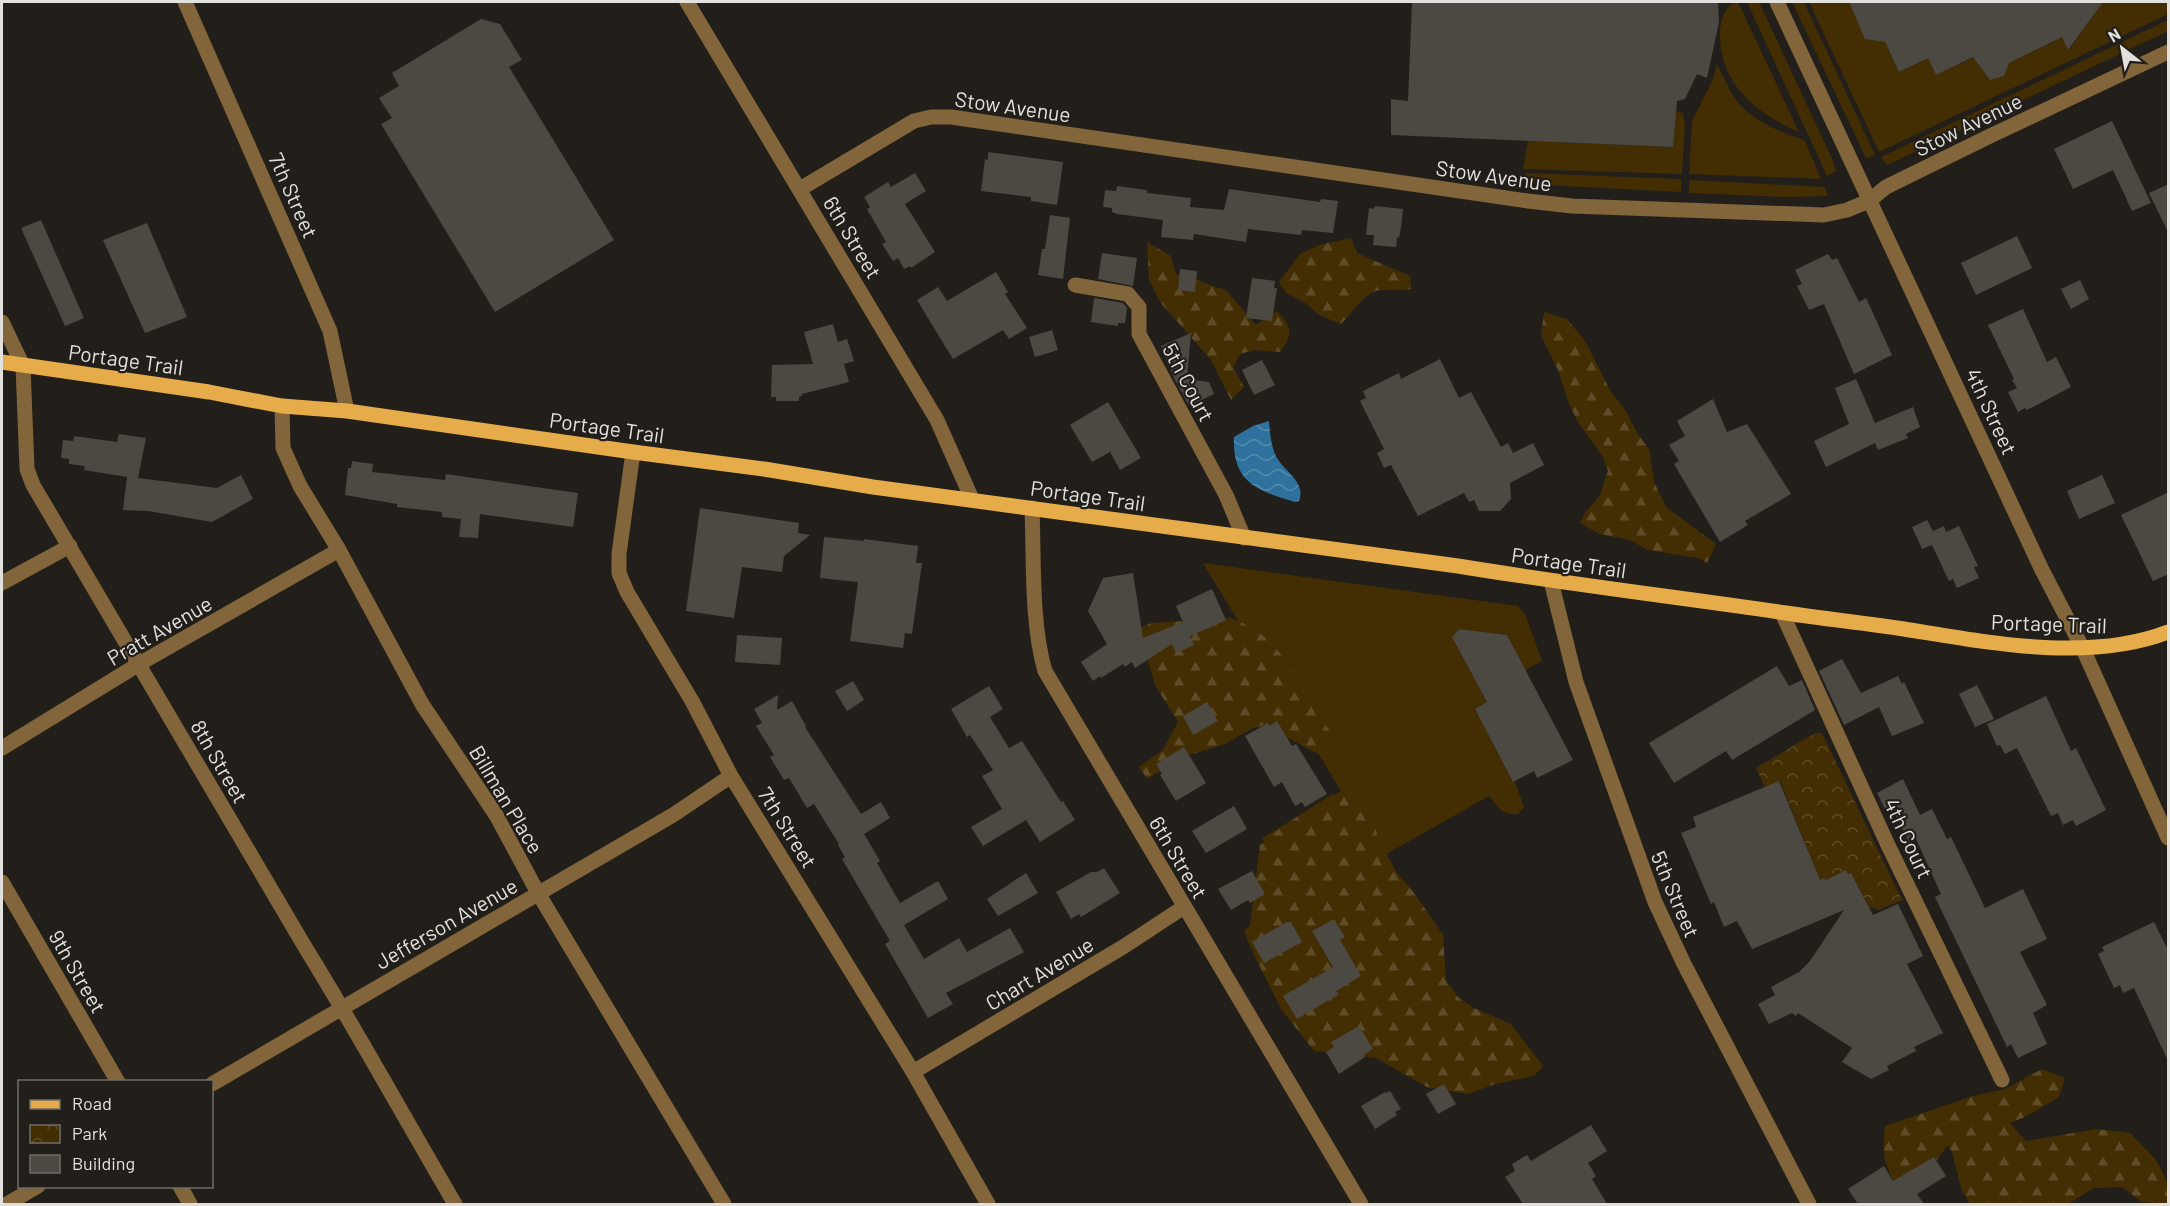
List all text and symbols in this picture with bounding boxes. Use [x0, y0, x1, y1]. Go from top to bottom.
north arrow [2092, 18, 2152, 78]
text: N [2105, 24, 2123, 46]
street label: Stow Avenue [953, 86, 1073, 126]
street label: Stow Avenue [1910, 87, 2026, 161]
street label: 7th Street [264, 149, 324, 241]
street label: Stow Avenue [1434, 155, 1554, 195]
street label: 6th Street [819, 191, 887, 283]
street label: Portage Trail [67, 339, 185, 379]
street label: 5th Court [1158, 339, 1220, 425]
street label: 4th Street [1961, 364, 2023, 458]
street label: Portage Trail [548, 407, 666, 447]
street label: Portage Trail [1029, 475, 1147, 515]
street label: Portage Trail [1510, 542, 1628, 582]
street label: Pratt Avenue [102, 590, 216, 670]
street label: Portage Trail [1991, 608, 2107, 638]
street label: 8th Street [186, 715, 254, 807]
street label: Billman Place [465, 740, 549, 858]
street label: 7th Street [753, 782, 823, 872]
street label: 4th Court [1880, 794, 1938, 882]
street label: 6th Street [1145, 811, 1213, 903]
street label: 5th Street [1647, 847, 1705, 941]
street label: Jefferson Avenue [371, 872, 521, 974]
street label: 9th Street [44, 925, 112, 1017]
street label: Chart Avenue [981, 931, 1097, 1015]
legend [18, 1080, 213, 1188]
text: Road [72, 1092, 112, 1114]
text: Park [72, 1122, 107, 1144]
text: Building [72, 1152, 135, 1174]

